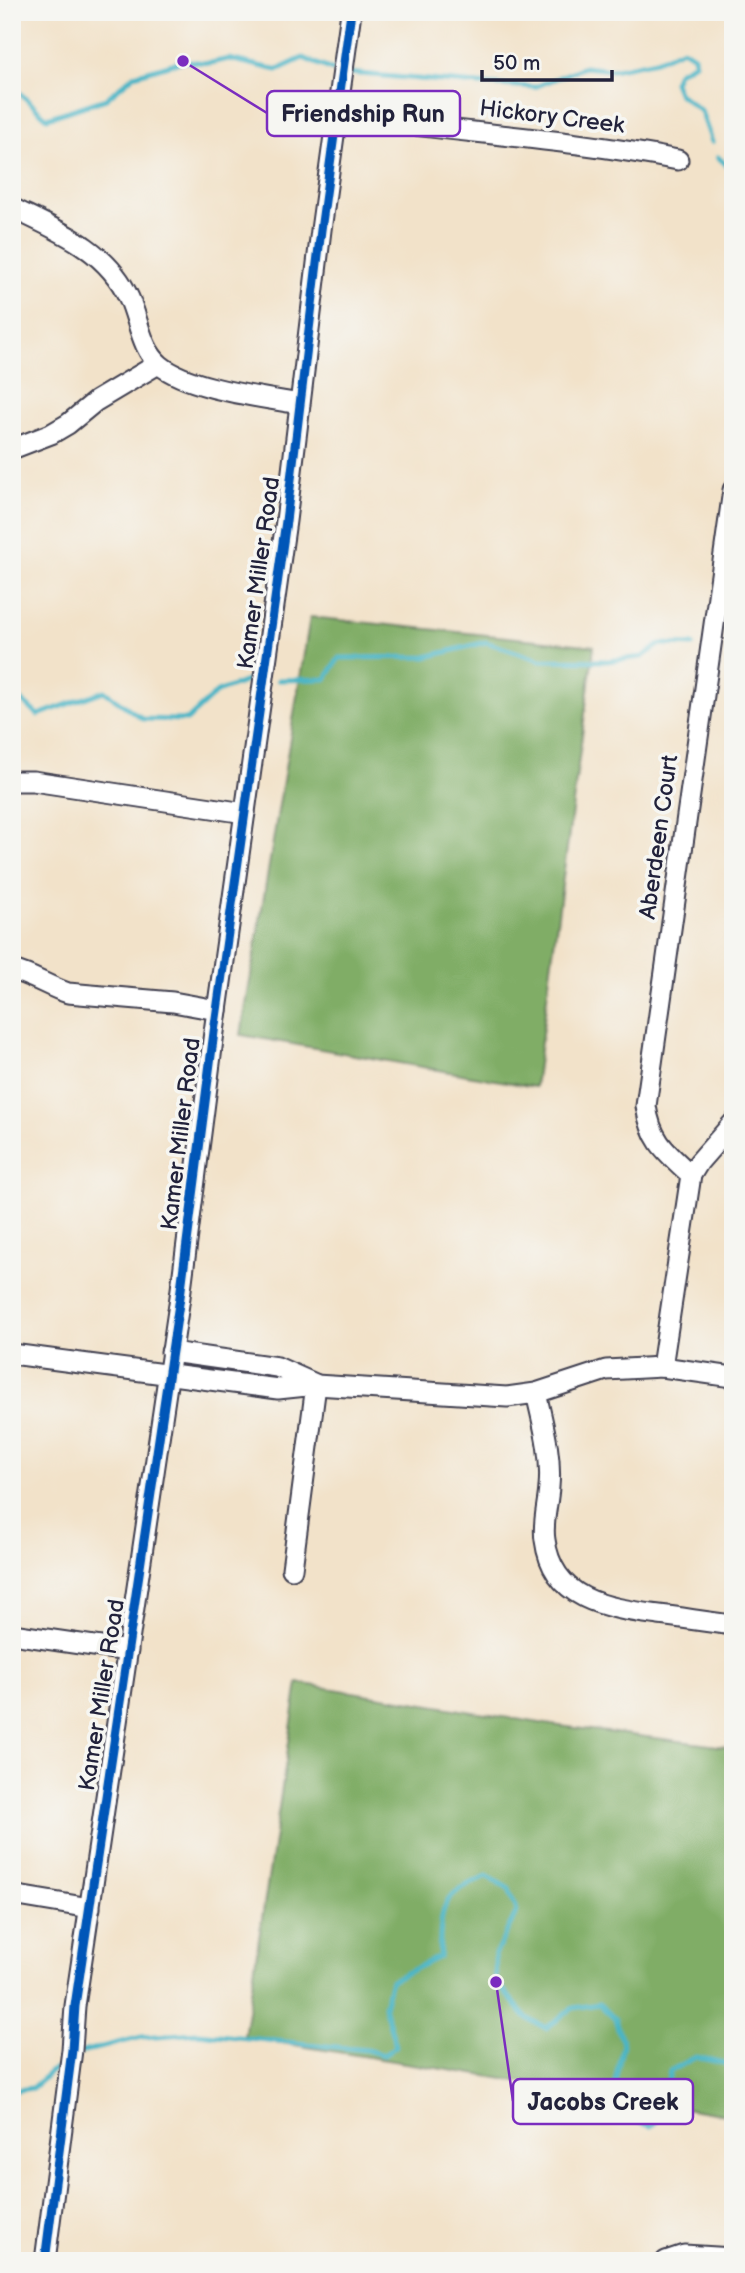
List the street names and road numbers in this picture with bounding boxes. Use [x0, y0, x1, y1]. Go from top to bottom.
street label: Hickory Creek [478, 94, 627, 140]
street label: Kamer Miller Road [232, 475, 286, 671]
street label: Aberdeen Court [634, 753, 684, 921]
street label: Kamer Miller Road [155, 1036, 207, 1232]
street label: Kamer Miller Road [73, 1597, 131, 1793]

